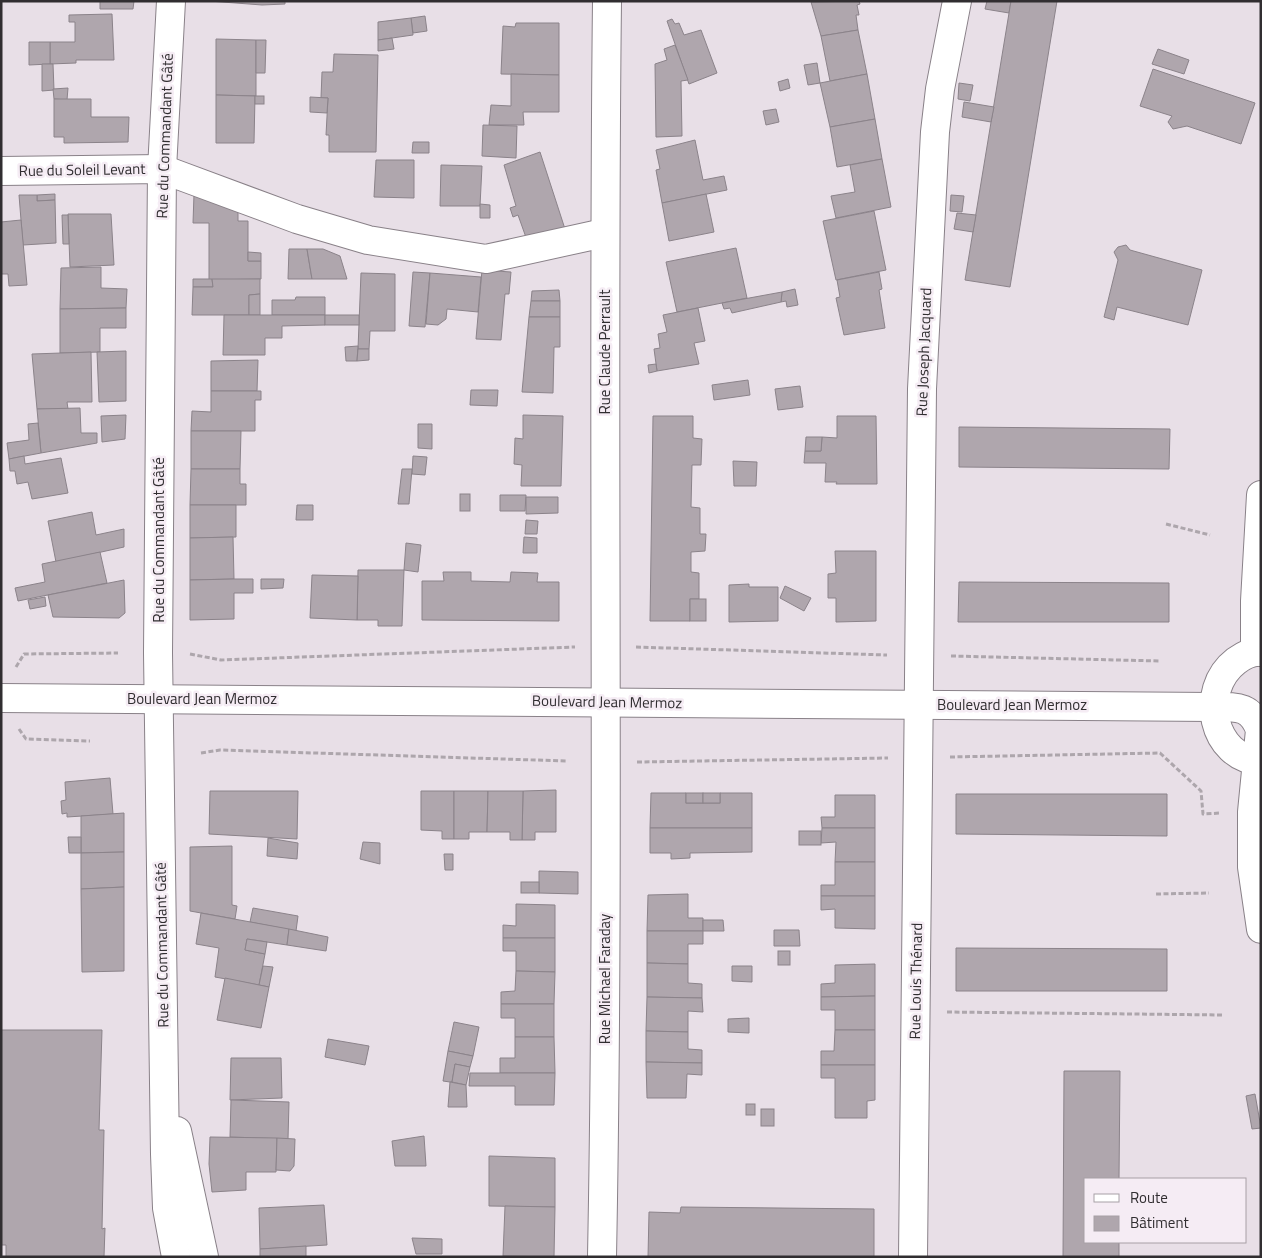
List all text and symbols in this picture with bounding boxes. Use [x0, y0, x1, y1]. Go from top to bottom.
street label: Rue du Commandant Gâté [150, 53, 179, 219]
street label: Rue du Soleil Levant [18, 157, 146, 182]
street label: Rue Joseph Jacquard [910, 287, 937, 417]
street label: Rue Claude Perrault [593, 289, 616, 414]
street label: Rue du Commandant Gâté [147, 457, 170, 623]
street label: Boulevard Jean Mermoz [127, 687, 277, 710]
street label: Boulevard Jean Mermoz [532, 689, 682, 714]
street label: Boulevard Jean Mermoz [937, 693, 1087, 716]
street label: Rue du Commandant Gâté [149, 862, 174, 1028]
street label: Rue Michael Faraday [593, 914, 616, 1044]
street label: Rue Louis Thénard [903, 922, 928, 1039]
legend [1084, 1178, 1247, 1243]
text: Route [1130, 1186, 1168, 1209]
text: Bâtiment [1130, 1211, 1189, 1234]

